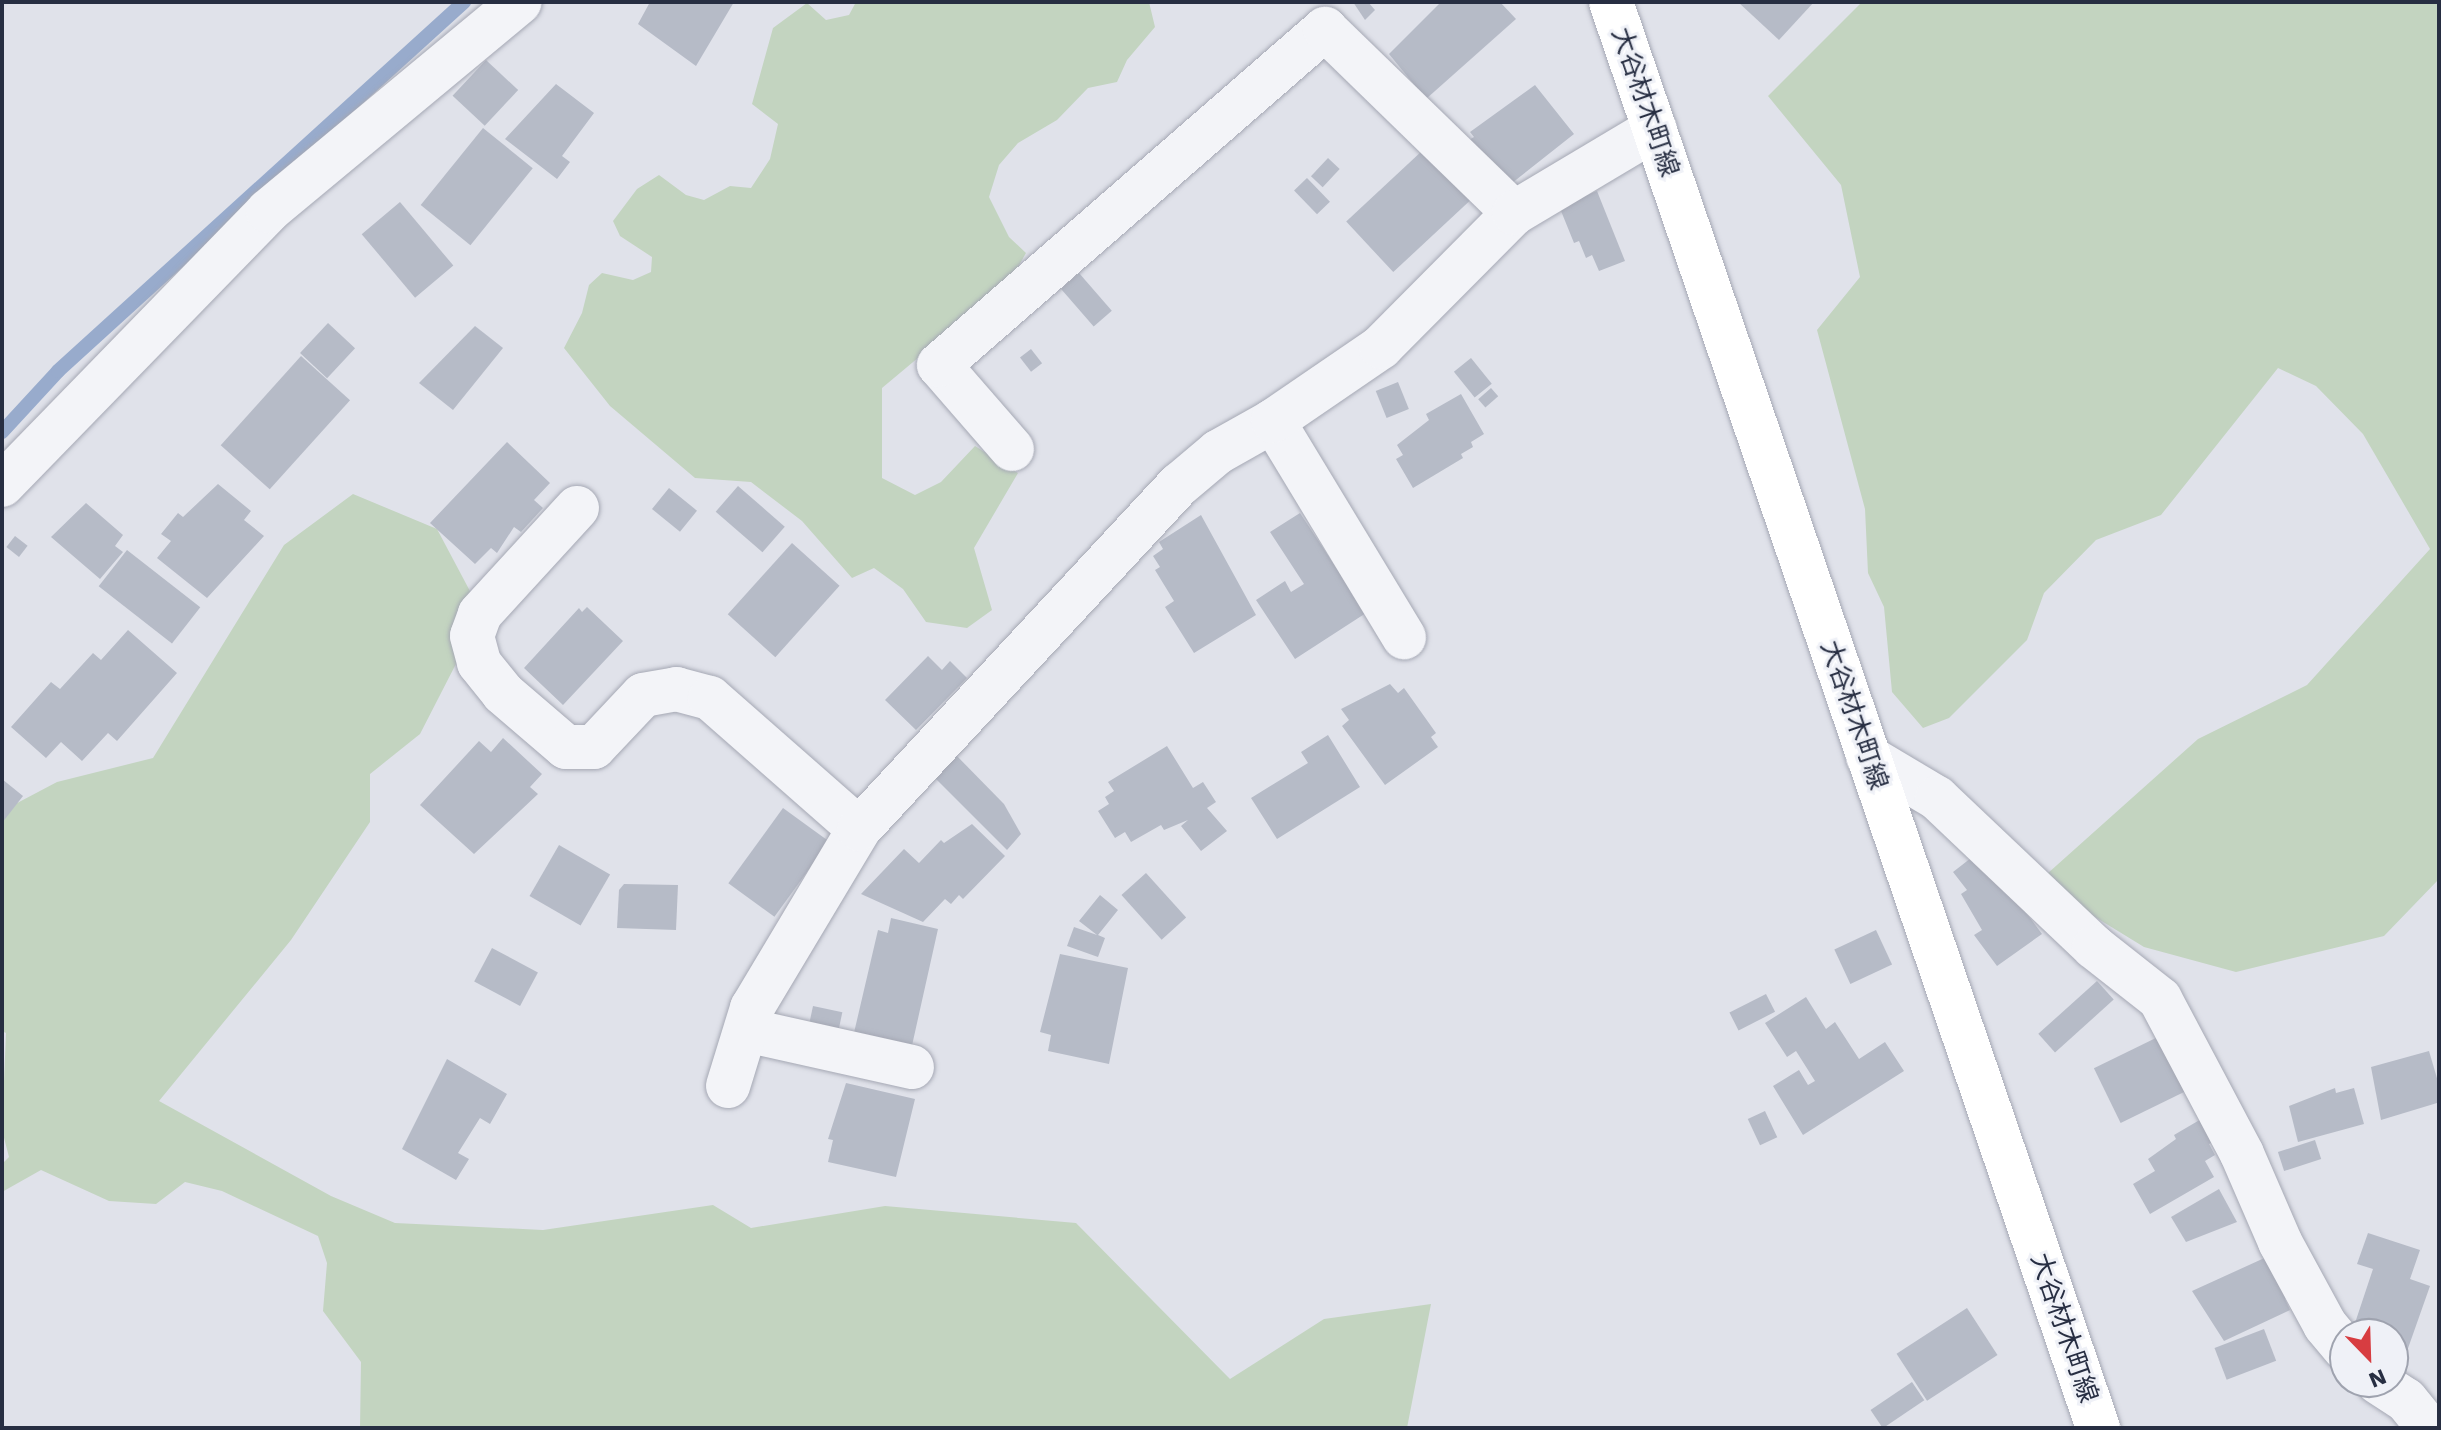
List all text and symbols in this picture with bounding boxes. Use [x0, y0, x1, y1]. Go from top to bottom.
street label: 大谷材木町線 [1605, 23, 1685, 181]
street label: 大谷材木町線 [1814, 636, 1894, 794]
street label: 大谷材木町線 [2024, 1249, 2104, 1407]
north arrow [2329, 1318, 2409, 1398]
text: N [2365, 1364, 2390, 1393]

